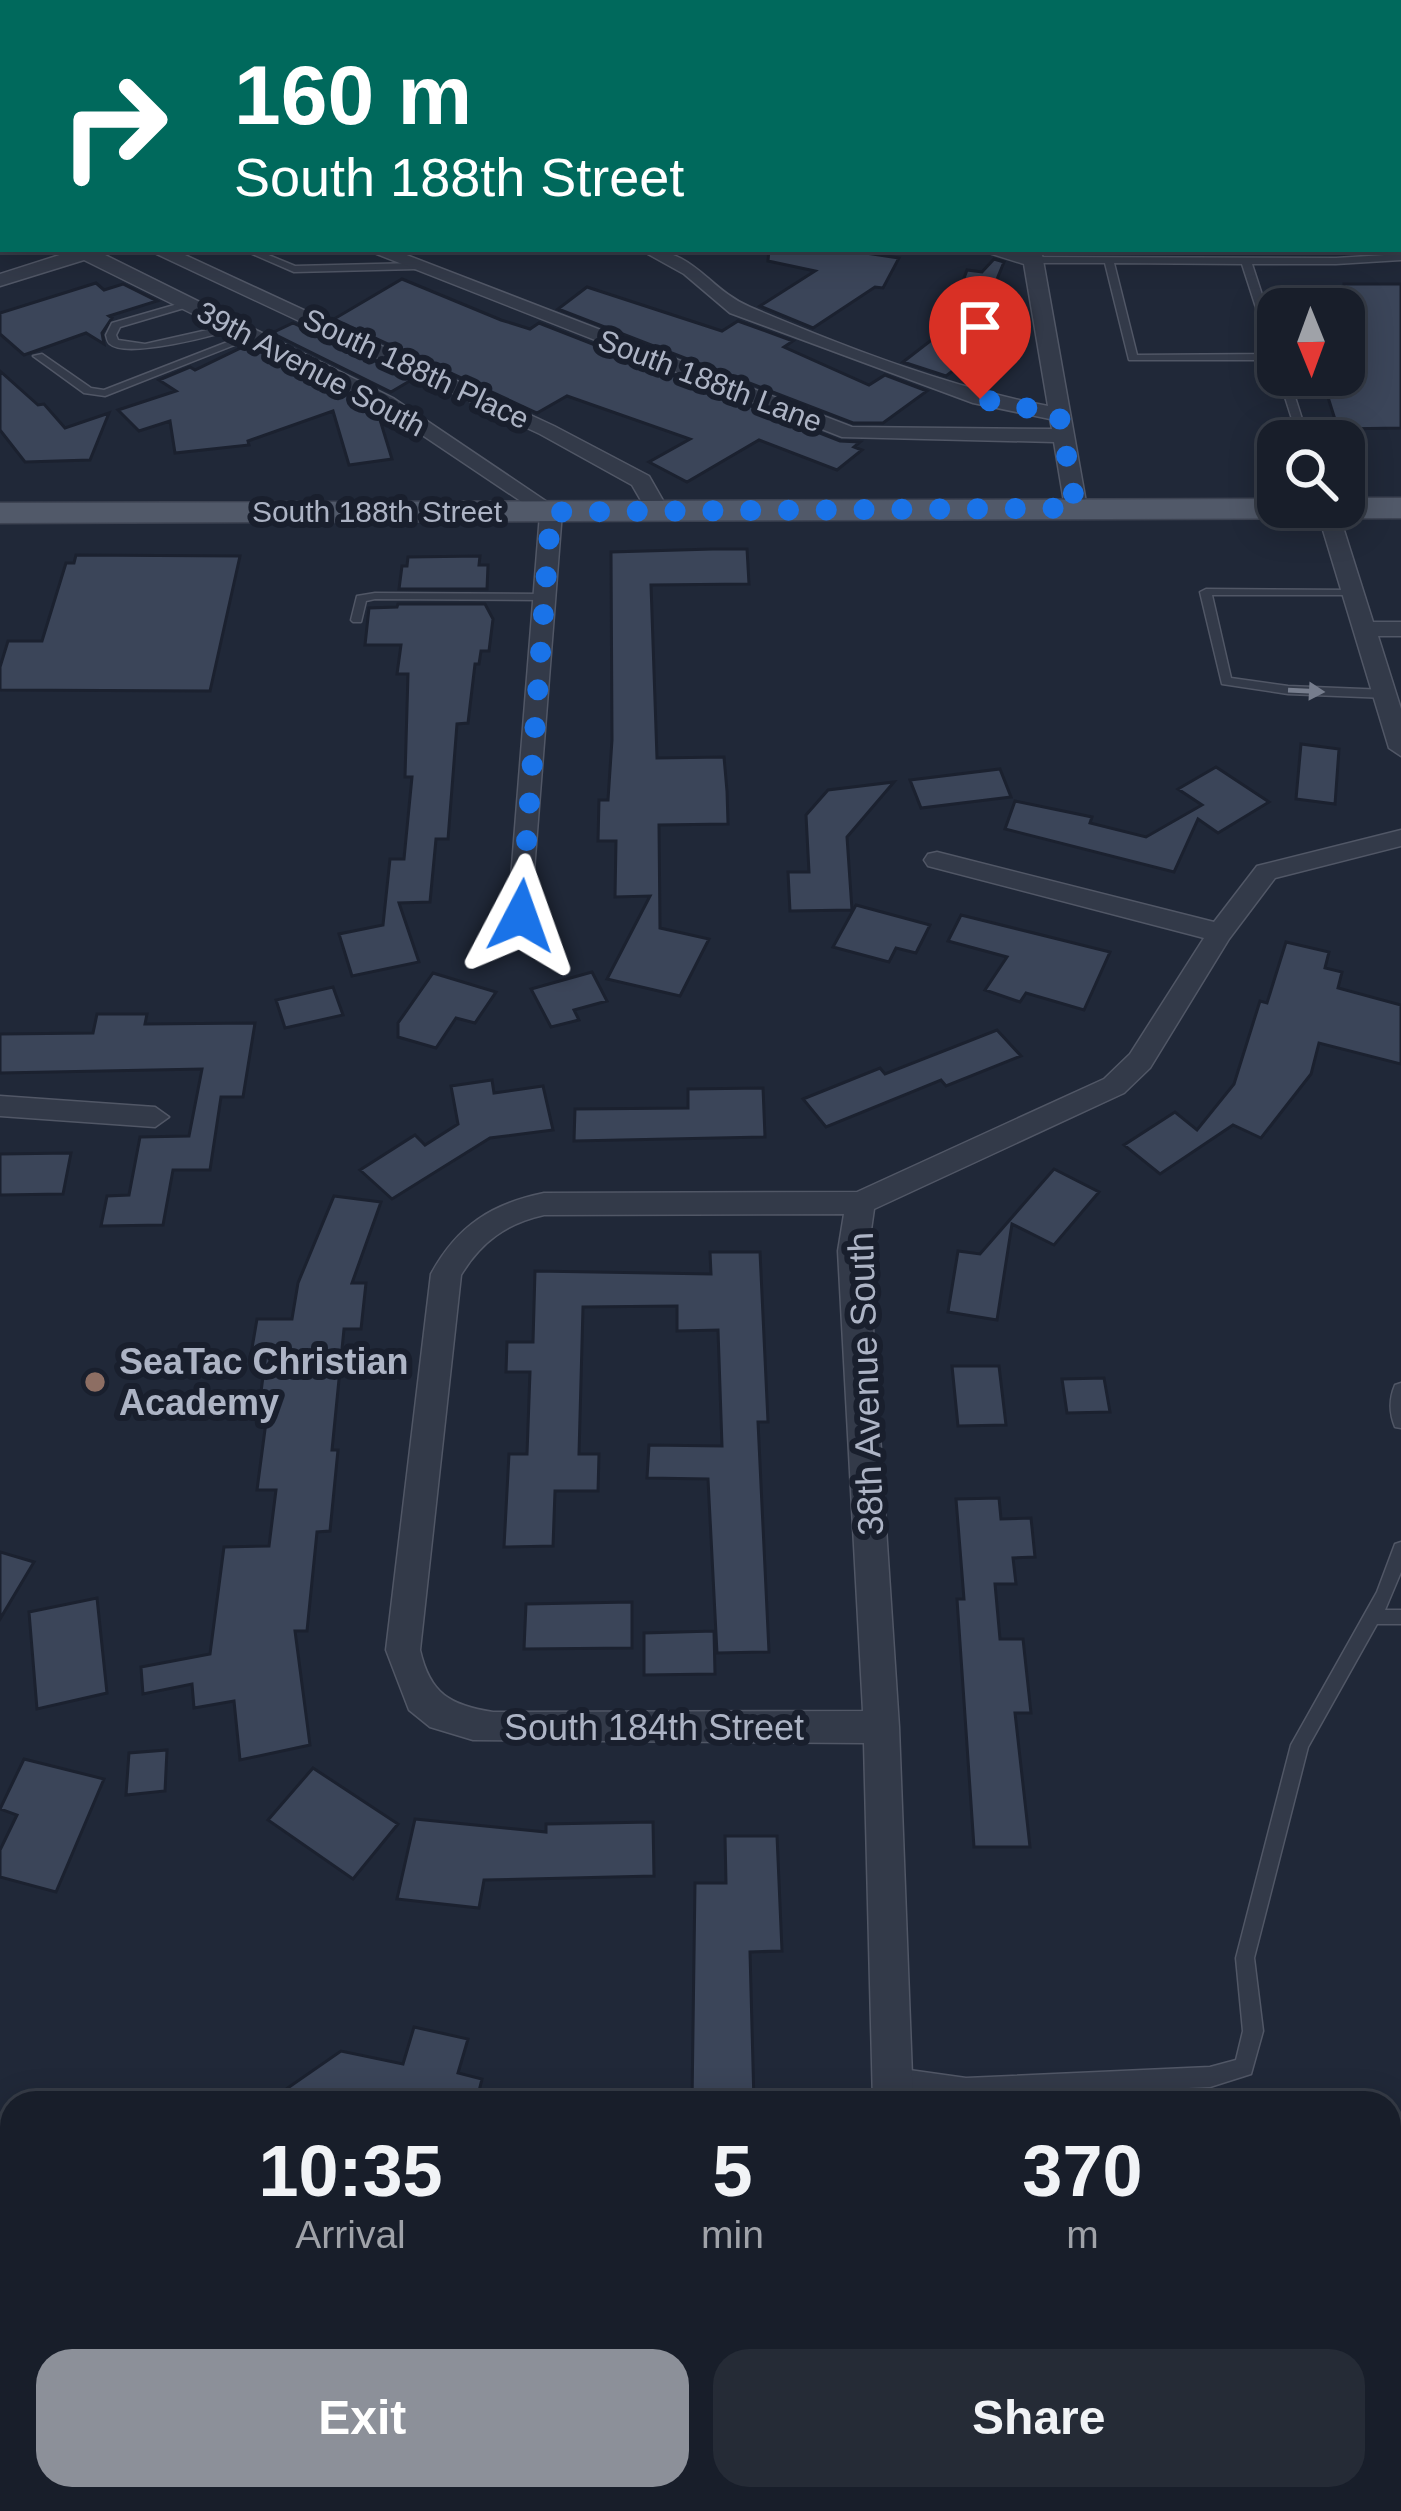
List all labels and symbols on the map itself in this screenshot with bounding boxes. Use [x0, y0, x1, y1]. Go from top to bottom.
pin [929, 276, 1031, 399]
north arrow [1257, 288, 1365, 396]
street label: 39th Avenue South [192, 295, 431, 443]
street label: South 188th Place [298, 302, 534, 435]
street label: South 188th Lane [594, 323, 827, 438]
street label: South 188th Street [252, 495, 503, 528]
one-way arrow [1288, 682, 1326, 701]
position arrow [458, 853, 584, 979]
street label: 38th Avenue South [840, 1232, 891, 1536]
place label: SeaTac Christian Academy [119, 1341, 408, 1423]
marker: SeaTac Christian Academy [82, 1369, 108, 1395]
street label: South 184th Street [504, 1707, 804, 1748]

